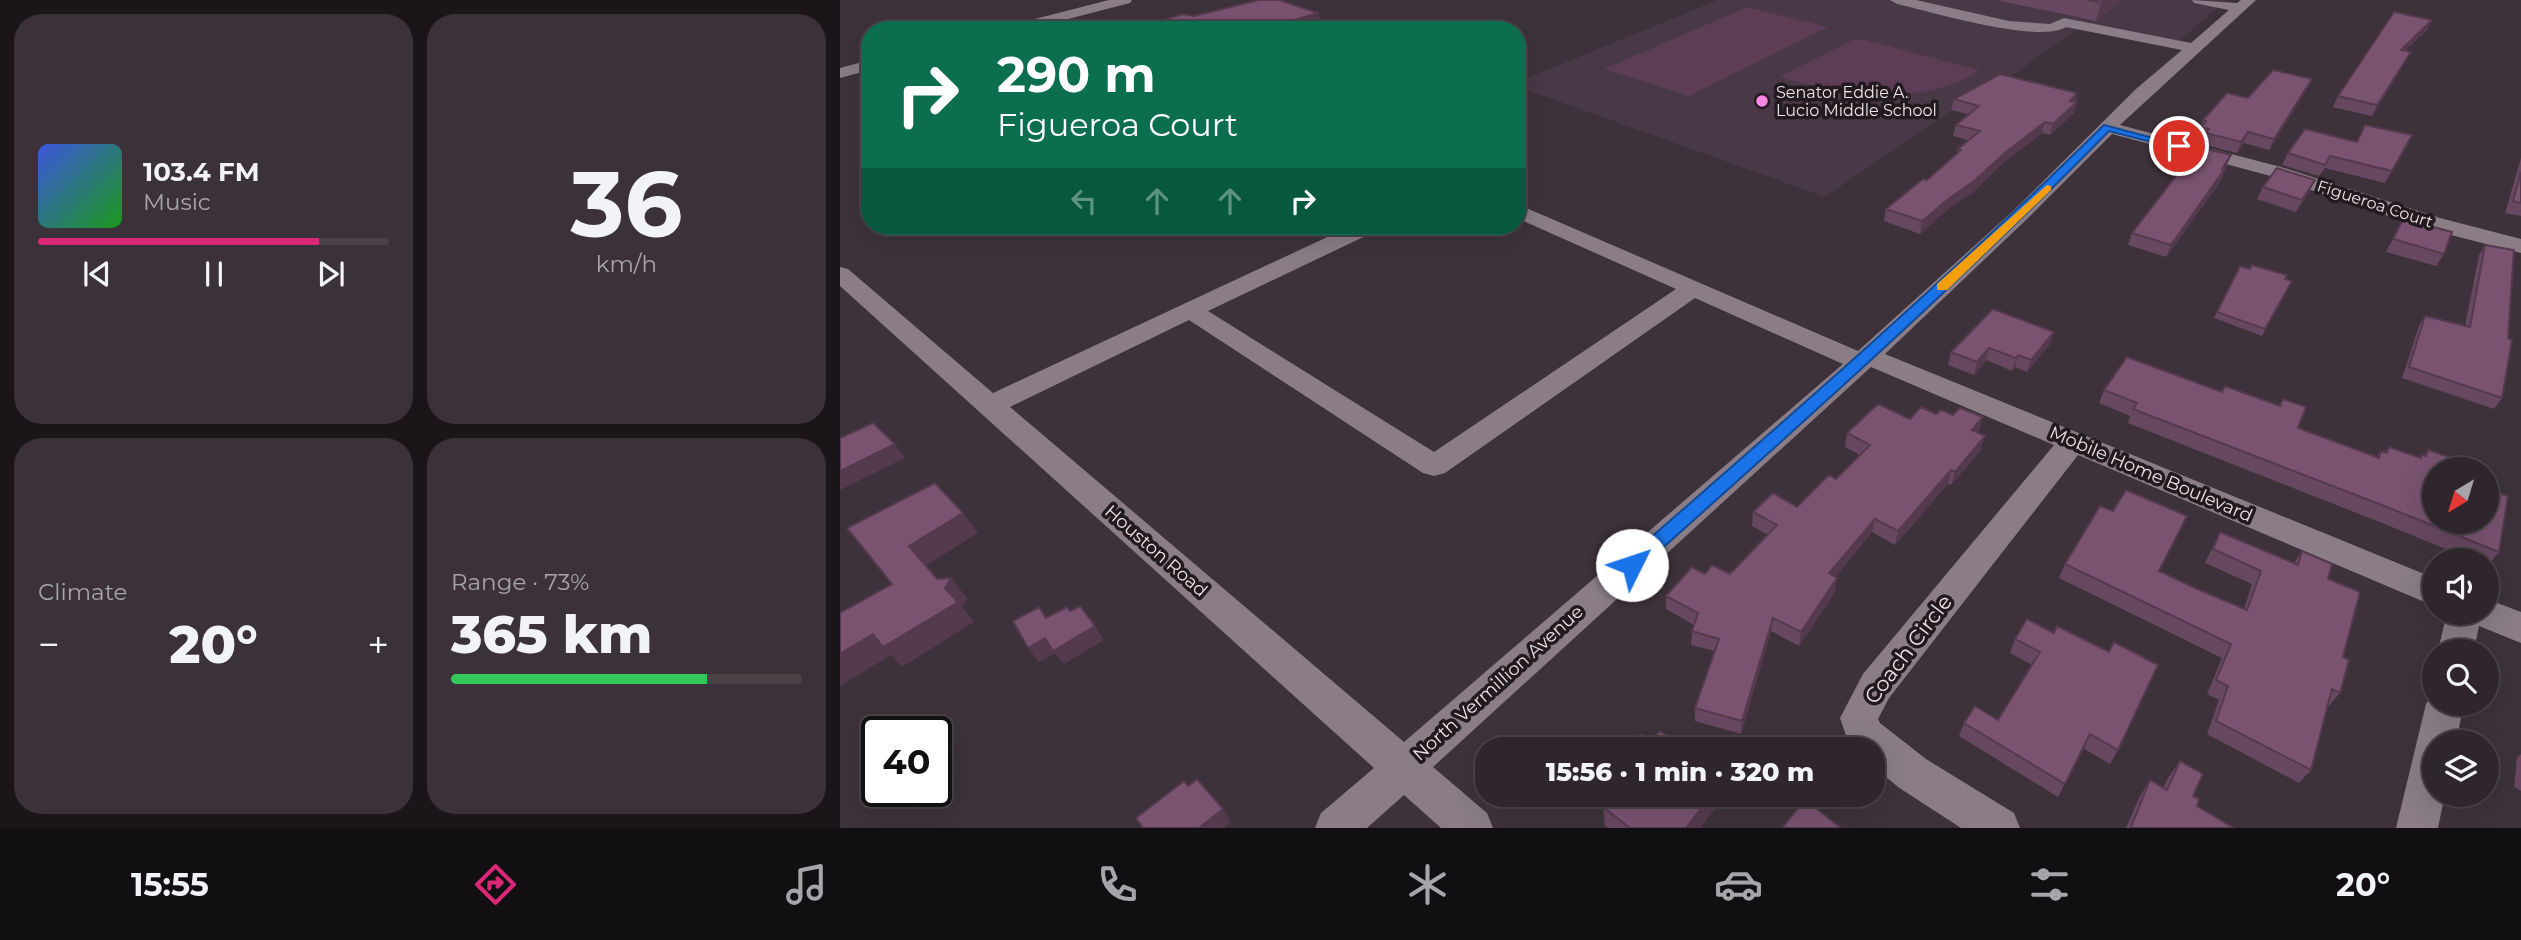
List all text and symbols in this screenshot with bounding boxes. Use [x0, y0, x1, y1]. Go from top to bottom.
text: 290 m [997, 45, 1156, 104]
icon: right [882, 49, 973, 140]
place label: Senator Eddie A. Lucio Middle School [1776, 83, 1937, 120]
marker: Senator Eddie A. Lucio Middle School [1754, 93, 1770, 109]
text: Figueroa Court [997, 105, 1238, 144]
pin [2149, 116, 2209, 176]
icon: arrive [2160, 127, 2198, 165]
text: 36 [571, 149, 682, 260]
text: 103.4 FM [143, 156, 260, 188]
street label: Figueroa Court [2315, 176, 2436, 232]
icon: left [1065, 182, 1103, 220]
icon: ahead [1138, 182, 1176, 220]
icon: ahead [1211, 182, 1249, 220]
icon: right [1284, 182, 1322, 220]
text: Music [143, 188, 211, 216]
text: km/h [596, 250, 657, 278]
icon: previous [78, 255, 116, 293]
icon: pause [195, 255, 233, 293]
icon: next [312, 255, 350, 293]
street label: Mobile Home Boulevard [2046, 421, 2256, 527]
north arrow [2422, 457, 2499, 534]
map controls [2422, 457, 2499, 807]
street label: Houston Road [1100, 500, 1212, 602]
position arrow [1595, 528, 1669, 602]
button: sound [2422, 548, 2499, 625]
text: Range · 73% [451, 568, 589, 596]
text: Climate [38, 578, 127, 606]
street label: Coach Circle [1859, 590, 1957, 708]
street label: North Vermillion Avenue [1408, 601, 1588, 765]
text: 365 km [451, 603, 652, 666]
text: 20° [169, 613, 258, 676]
text: − [38, 621, 60, 668]
text: + [367, 621, 389, 668]
button: search [2422, 639, 2499, 716]
speed limit sign: 40 [861, 716, 952, 807]
button: layers [2422, 730, 2499, 807]
text: 15:56 · 1 min · 320 m [1546, 756, 1814, 788]
icon: directions [471, 860, 520, 909]
icon: music [782, 860, 831, 909]
icon: phone [1093, 860, 1142, 909]
icon: climate [1403, 860, 1452, 909]
icon: car [1714, 860, 1763, 909]
icon: filters [2025, 860, 2074, 909]
text: 15:55 [131, 865, 209, 904]
text: 20° [2336, 865, 2390, 904]

